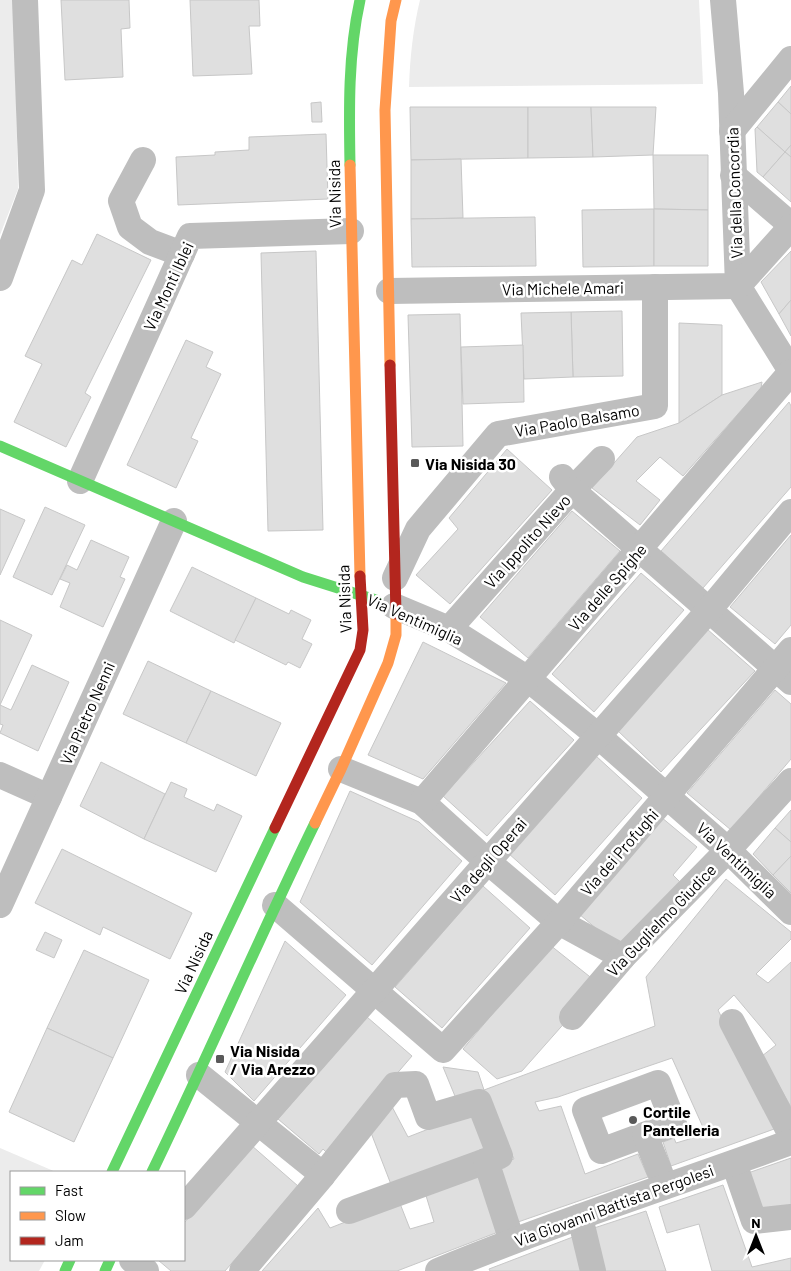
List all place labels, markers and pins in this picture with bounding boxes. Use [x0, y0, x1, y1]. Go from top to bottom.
place label: Via Nisida 30 [425, 454, 516, 473]
marker: Via Nisida 30 [409, 457, 421, 469]
place label: Via Nisida / Via Arezzo [230, 1041, 316, 1078]
marker: Via Nisida / Via Arezzo [214, 1053, 226, 1065]
place label: Cortile Pantelleria [643, 1102, 720, 1139]
marker: Cortile Pantelleria [627, 1114, 639, 1126]

